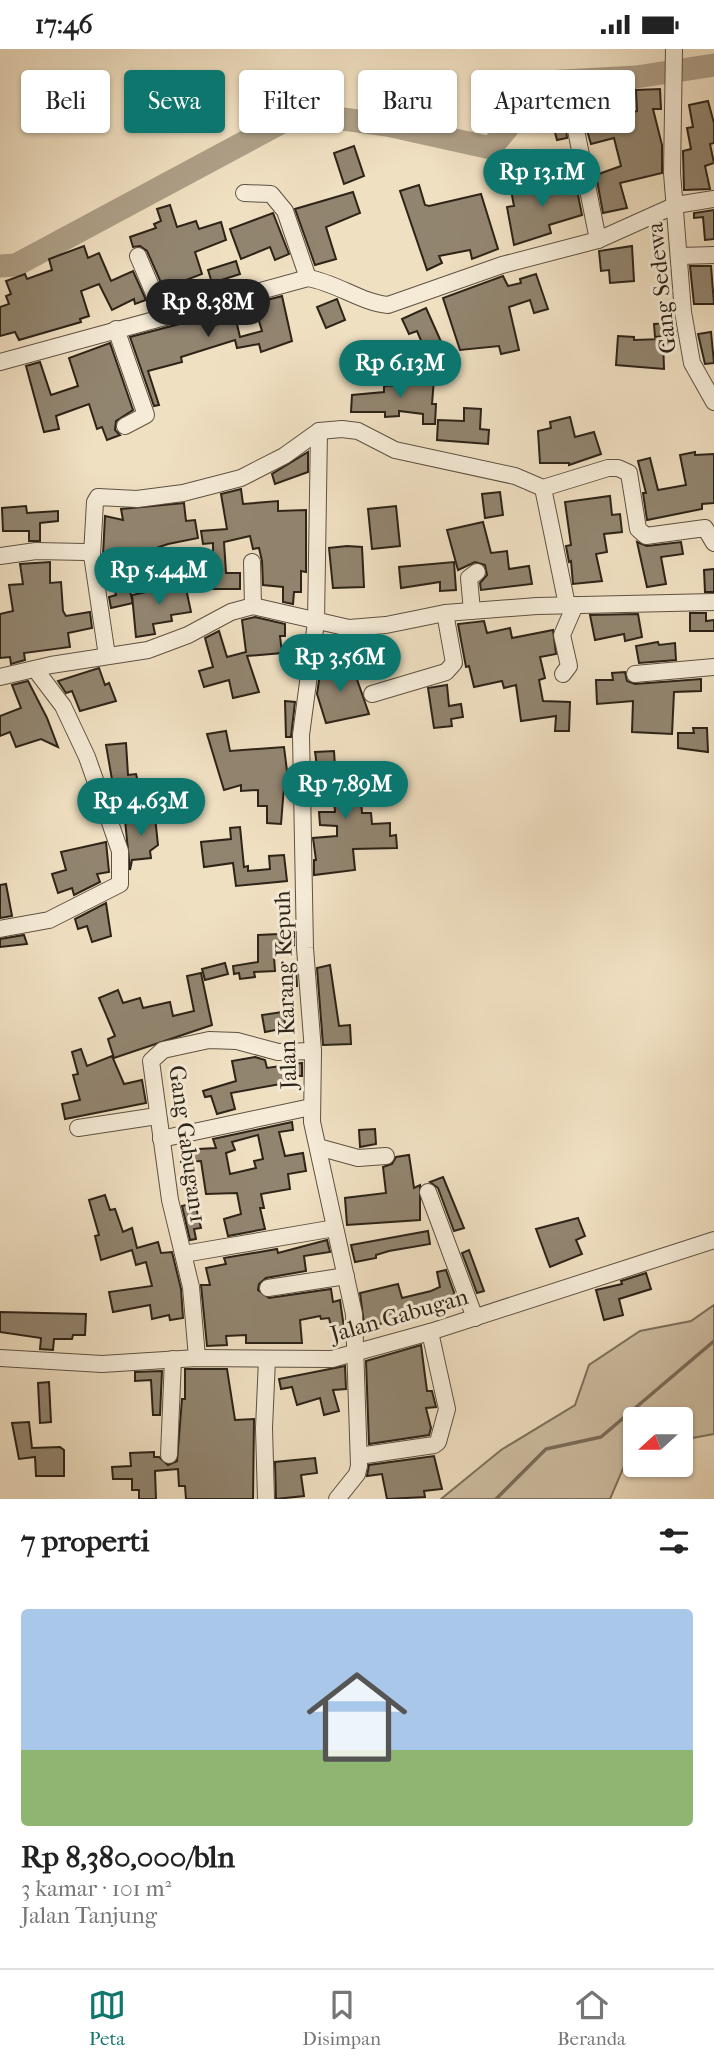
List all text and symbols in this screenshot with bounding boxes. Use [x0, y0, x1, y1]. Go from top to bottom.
text: 17:46 [35, 9, 93, 40]
chip: Beli [21, 70, 110, 133]
chip: Sewa [124, 70, 225, 133]
chip: Filter [239, 70, 344, 133]
chip: Baru [358, 70, 457, 133]
chip: Apartemen [471, 70, 635, 133]
pin: Rp 13.1M [470, 149, 614, 209]
text: Rp 13.1M [499, 158, 585, 185]
street label: Gang Sedewa [641, 221, 682, 355]
pin: Rp 8.38M [136, 279, 280, 339]
text: Rp 8.38M [162, 288, 254, 315]
pin: Rp 6.13M [328, 341, 472, 400]
text: Rp 6.13M [355, 349, 445, 376]
pin: Rp 5.44M [87, 547, 231, 607]
text: Rp 5.44M [110, 556, 208, 583]
pin: Rp 3.56M [268, 635, 412, 694]
text: Rp 3.56M [295, 643, 385, 670]
pin: Rp 7.89M [273, 761, 417, 821]
text: Rp 7.89M [298, 770, 392, 797]
pin: Rp 4.63M [69, 779, 213, 838]
text: Rp 4.63M [93, 787, 189, 814]
street label: Jalan Karang Kepuh [269, 890, 303, 1092]
street label: Gang Gabugan 1 [163, 1064, 212, 1225]
street label: Jalan Gabugan [325, 1283, 472, 1349]
north arrow [623, 1407, 693, 1477]
map controls [623, 1407, 693, 1477]
icon: filters [655, 1522, 693, 1560]
text: 7 properti [21, 1524, 149, 1559]
icon: home [294, 1654, 420, 1780]
text: Rp 8,380,000/bln [21, 1840, 235, 1875]
text: 3 kamar · 101 m² [21, 1875, 171, 1902]
text: Jalan Tanjung [21, 1902, 157, 1929]
tab: Peta [88, 1986, 126, 2050]
tab: Disimpan [302, 1986, 381, 2050]
tab: Beranda [557, 1986, 626, 2050]

